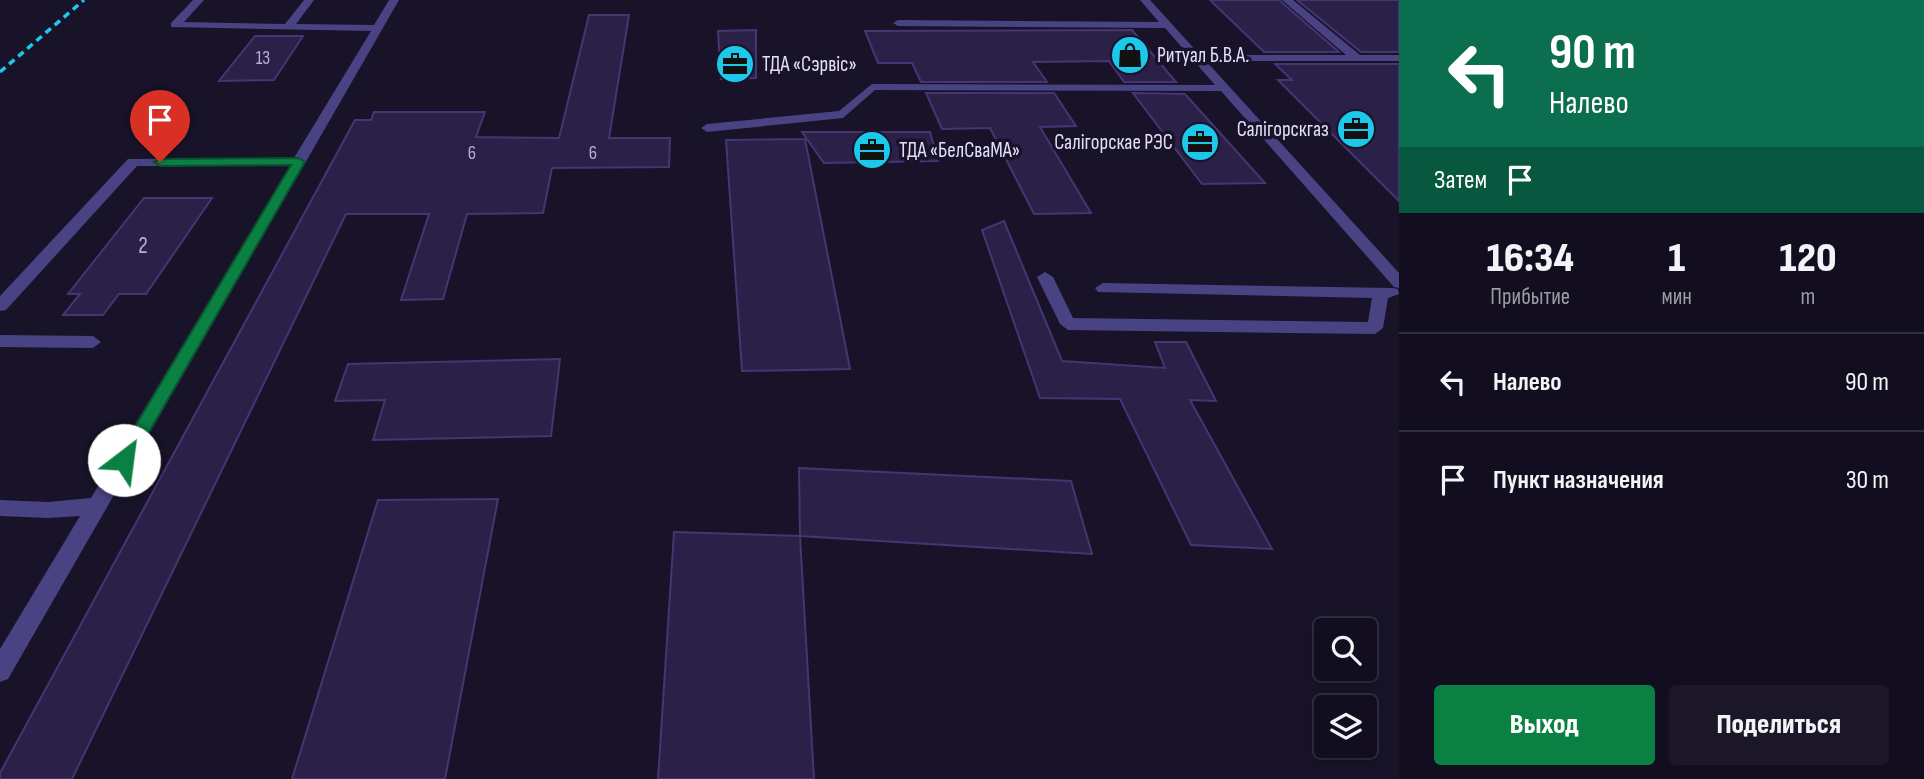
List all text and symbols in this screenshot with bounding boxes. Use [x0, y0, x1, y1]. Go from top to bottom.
text: 90 m [1549, 24, 1636, 83]
icon: left [1434, 28, 1525, 119]
shop icon: Ритуал Б.В.А. [1109, 34, 1151, 76]
office icon: ТДА «Сэрвіс» [714, 43, 756, 85]
place label: Ритуал Б.В.А. [1157, 43, 1249, 68]
house number: 13 [256, 47, 270, 70]
place label: ТДА «Сэрвіс» [762, 52, 857, 77]
text: Налево [1549, 84, 1629, 123]
pin [130, 90, 190, 162]
icon: arrive [141, 101, 179, 139]
office icon: Салігорскгаз [1335, 108, 1377, 150]
place label: Салігорскгаз [1237, 117, 1329, 142]
office icon: Салігорскае РЭС [1179, 121, 1221, 163]
office icon: ТДА «БелСваМА» [851, 129, 893, 171]
place label: Салігорскае РЭС [1054, 130, 1173, 155]
place label: ТДА «БелСваМА» [899, 138, 1020, 163]
house number: 6 [468, 142, 476, 165]
house number: 6 [589, 142, 597, 165]
icon: arrive [1501, 161, 1539, 199]
text: Затем [1434, 165, 1487, 196]
house number: 2 [138, 232, 148, 260]
text: 16:34 [1486, 233, 1574, 284]
text: 1 [1668, 233, 1685, 284]
text: 120 [1779, 233, 1837, 284]
text: Прибытие [1490, 283, 1570, 311]
text: мин [1661, 283, 1692, 311]
text: m [1801, 283, 1815, 311]
icon: left [1434, 363, 1472, 401]
text: Налево [1493, 367, 1562, 398]
text: 90 m [1845, 367, 1889, 398]
position arrow [87, 423, 161, 497]
icon: arrive [1434, 461, 1472, 499]
text: Пункт назначения [1493, 465, 1664, 496]
text: 30 m [1846, 465, 1889, 496]
map controls [1314, 618, 1377, 758]
button: search [1314, 618, 1377, 681]
button: Выход [1434, 685, 1655, 765]
button: Поделиться [1669, 685, 1889, 765]
button: layers [1314, 695, 1377, 758]

